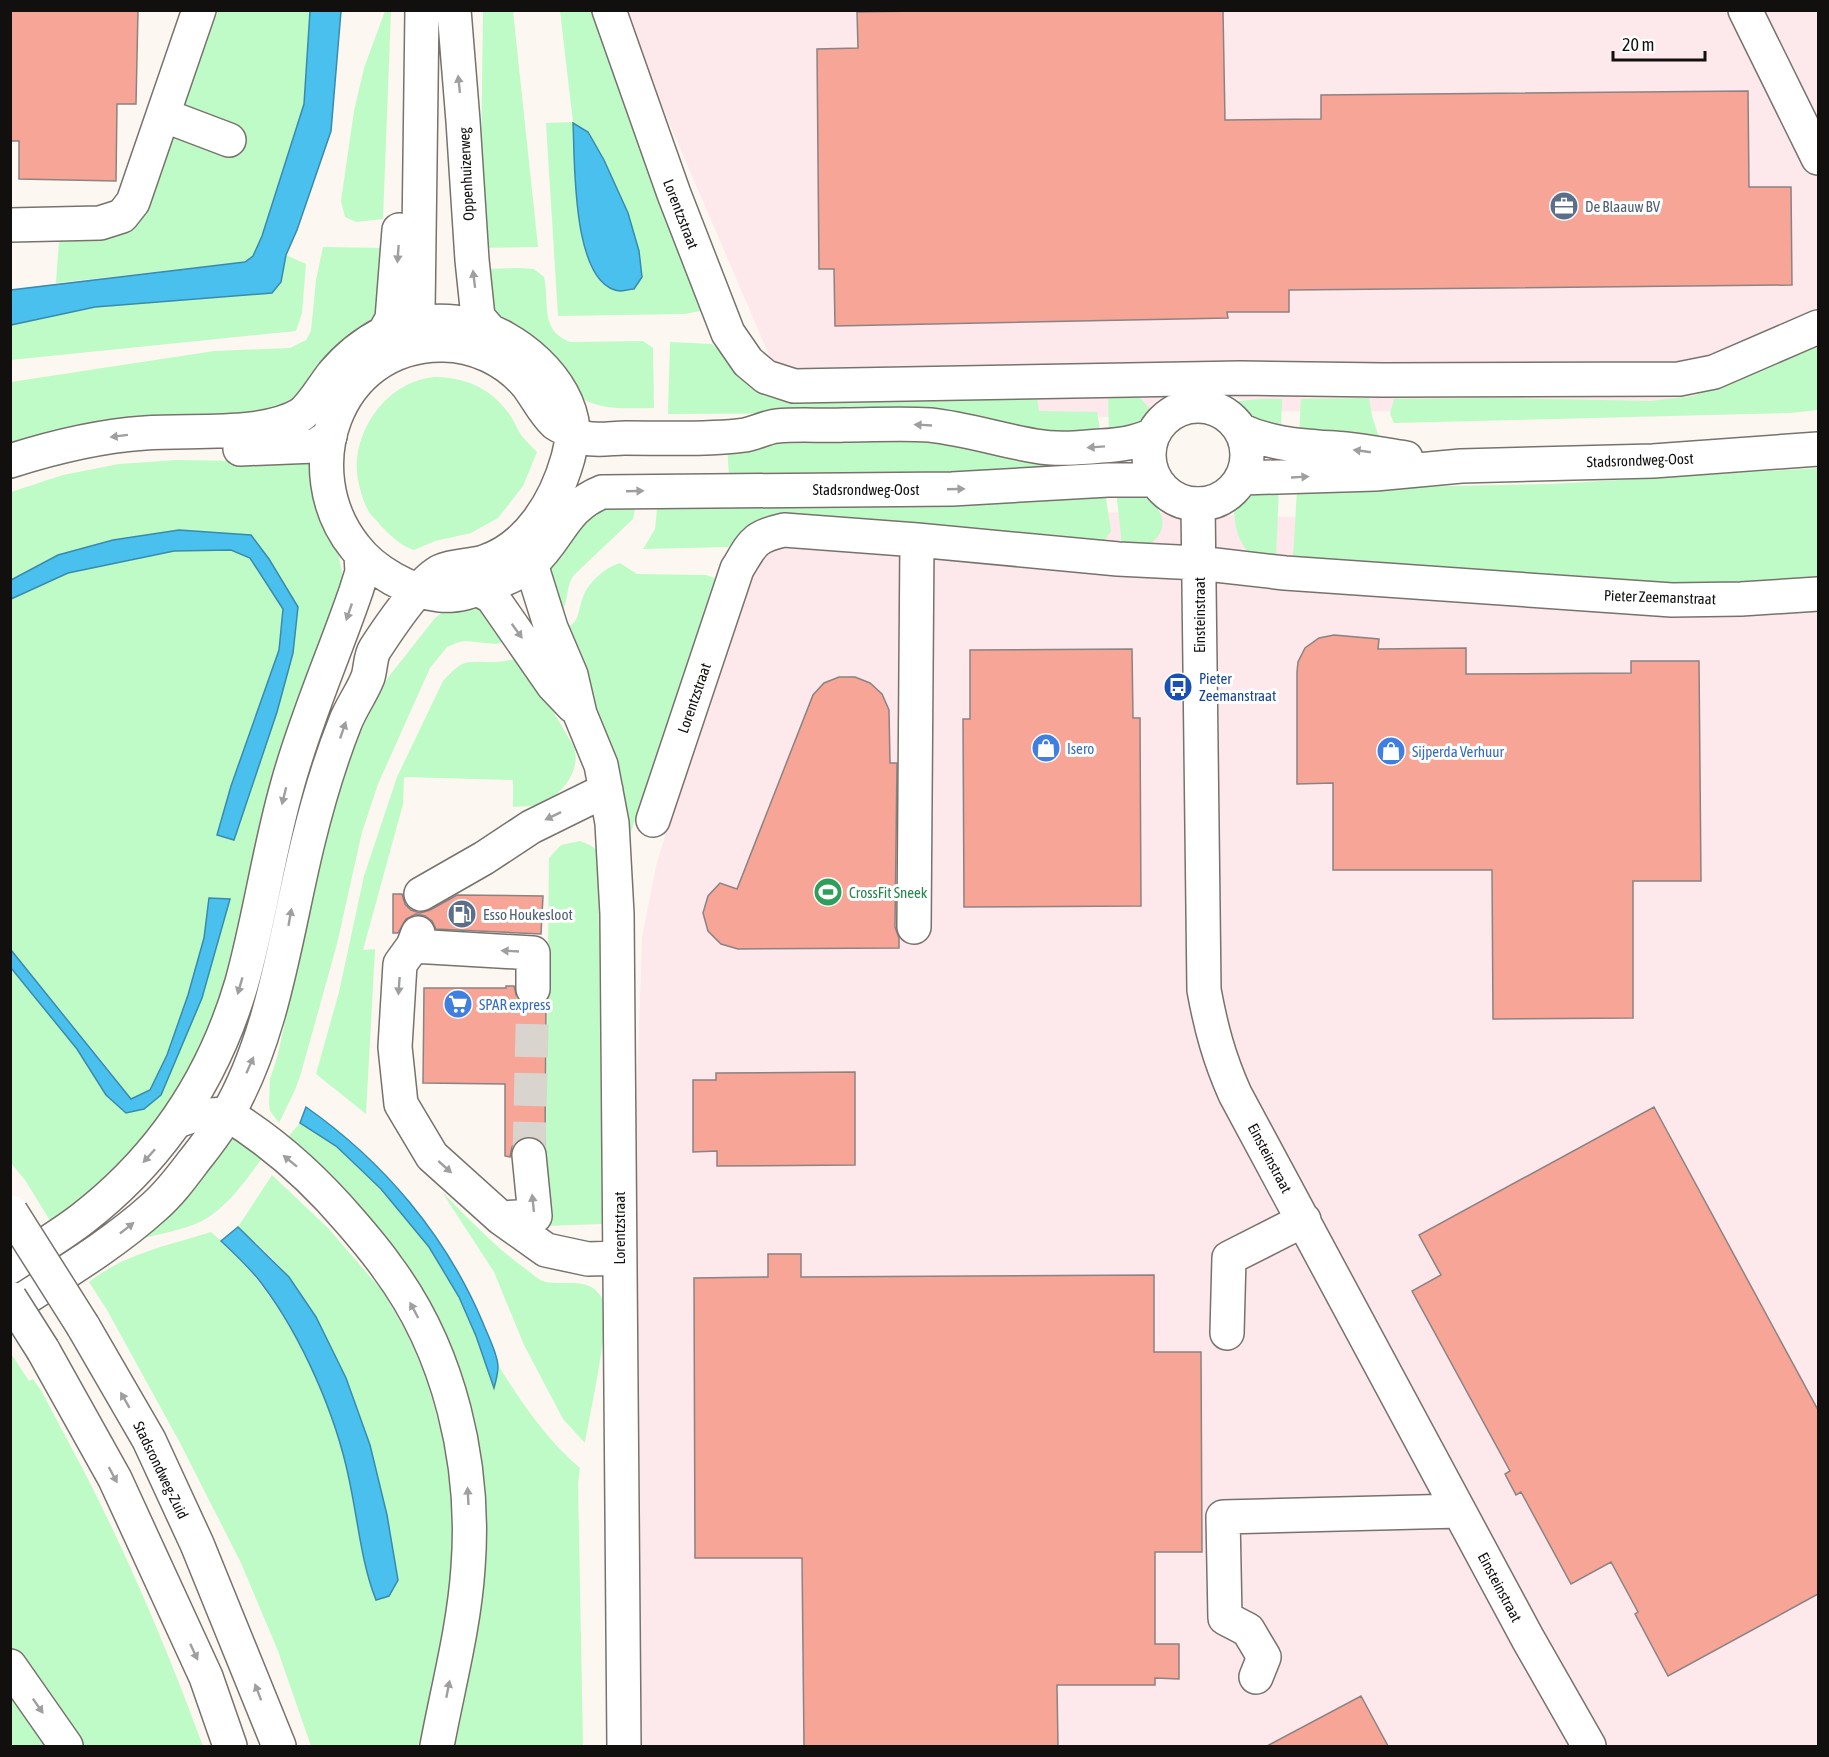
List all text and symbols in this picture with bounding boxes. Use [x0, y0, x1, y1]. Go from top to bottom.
scale bar [1613, 24, 1704, 62]
text: 20 m [1622, 34, 1654, 55]
one-way arrow [455, 75, 464, 94]
street label: Oppenhuizerweg [455, 126, 477, 221]
street label: Lorentzstraat [660, 177, 702, 251]
office icon: De Blaauw BV [1548, 190, 1580, 222]
place label: De Blaauw BV [1585, 198, 1661, 215]
one-way arrow [393, 244, 402, 263]
one-way arrow [469, 269, 479, 288]
one-way arrow [913, 421, 932, 430]
one-way arrow [109, 431, 128, 440]
one-way arrow [1087, 442, 1106, 452]
one-way arrow [1352, 447, 1371, 456]
street label: Stadsrondweg-Oost [1586, 450, 1694, 470]
one-way arrow [1290, 473, 1309, 482]
street label: Stadsrondweg-Oost [812, 481, 920, 498]
one-way arrow [946, 484, 965, 493]
one-way arrow [625, 487, 644, 496]
street label: Einsteinstraat [1191, 577, 1208, 653]
street label: Pieter Zeemanstraat [1604, 587, 1716, 607]
one-way arrow [343, 603, 353, 621]
one-way arrow [510, 624, 522, 639]
street label: Lorentzstraat [674, 661, 714, 735]
place label: Pieter Zeemanstraat [1199, 670, 1276, 704]
bus stop icon: Pieter Zeemanstraat [1162, 671, 1194, 703]
one-way arrow [338, 721, 348, 739]
shop icon: Isero [1030, 732, 1062, 764]
shop icon: Sijperda Verhuur [1375, 735, 1407, 767]
place label: Isero [1067, 740, 1094, 757]
place label: Sijperda Verhuur [1412, 743, 1505, 760]
one-way arrow [279, 787, 289, 805]
one-way arrow [545, 811, 562, 820]
sports icon: CrossFit Sneek [812, 876, 844, 908]
place label: CrossFit Sneek [849, 884, 928, 901]
fuel station icon: Esso Houkesloot [446, 898, 478, 930]
place label: Esso Houkesloot [483, 906, 573, 923]
one-way arrow [286, 908, 295, 927]
one-way arrow [500, 947, 519, 956]
one-way arrow [235, 977, 244, 995]
one-way arrow [394, 977, 403, 996]
supermarket icon: SPAR express [442, 988, 474, 1020]
place label: SPAR express [479, 996, 551, 1013]
one-way arrow [245, 1056, 255, 1074]
street label: Einsteinstraat [1245, 1120, 1295, 1196]
one-way arrow [143, 1148, 156, 1163]
one-way arrow [283, 1155, 298, 1168]
one-way arrow [437, 1160, 452, 1174]
street label: Lorentzstraat [611, 1191, 628, 1265]
one-way arrow [528, 1193, 538, 1212]
one-way arrow [120, 1223, 135, 1235]
one-way arrow [409, 1301, 419, 1318]
one-way arrow [120, 1392, 131, 1408]
street label: Stadsrondweg-Zuid [130, 1419, 192, 1521]
one-way arrow [108, 1467, 118, 1484]
one-way arrow [463, 1486, 472, 1505]
street label: Einsteinstraat [1475, 1549, 1525, 1625]
one-way arrow [190, 1643, 199, 1660]
one-way arrow [444, 1679, 453, 1698]
one-way arrow [253, 1683, 262, 1701]
one-way arrow [32, 1698, 44, 1714]

